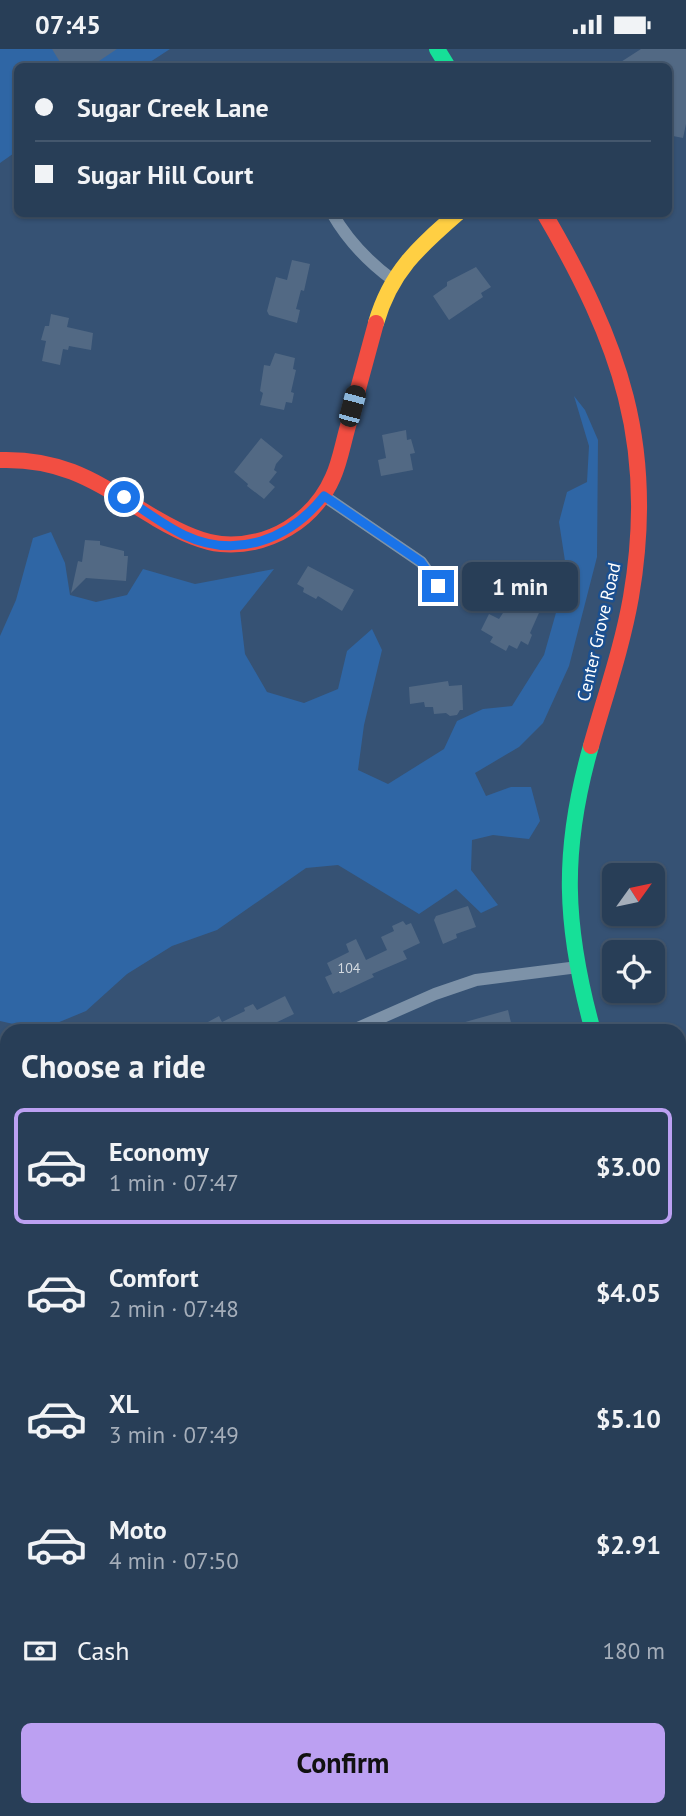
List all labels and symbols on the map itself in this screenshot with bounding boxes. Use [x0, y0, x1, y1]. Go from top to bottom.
car [337, 383, 368, 429]
route start [108, 481, 140, 513]
street label: Center Grove Road [571, 560, 626, 704]
callout: 1 min [462, 561, 578, 611]
route end [422, 570, 454, 602]
north arrow [602, 863, 665, 926]
house number: 104 [338, 959, 361, 977]

